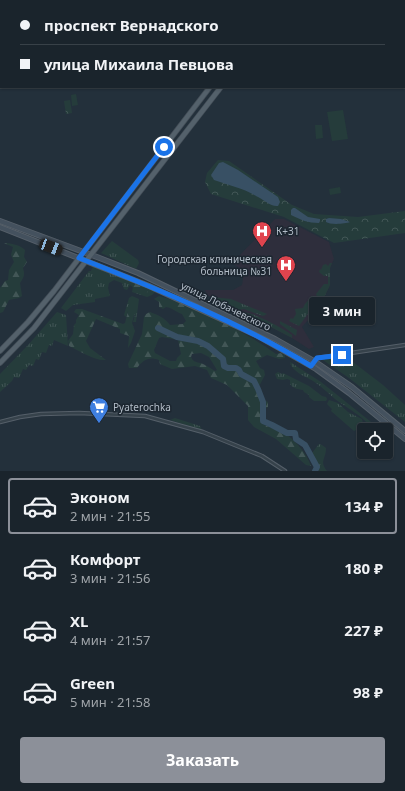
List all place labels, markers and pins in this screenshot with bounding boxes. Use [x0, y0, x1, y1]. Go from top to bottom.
hospital icon: К+31 [251, 220, 273, 248]
place label: К+31 [276, 224, 299, 238]
place label: Городская клиническая больница №31 [157, 252, 272, 278]
hospital icon: Городская клиническая больница №31 [275, 254, 297, 282]
supermarket icon: Pyaterochka [88, 396, 110, 424]
place label: Pyaterochka [113, 400, 171, 414]

